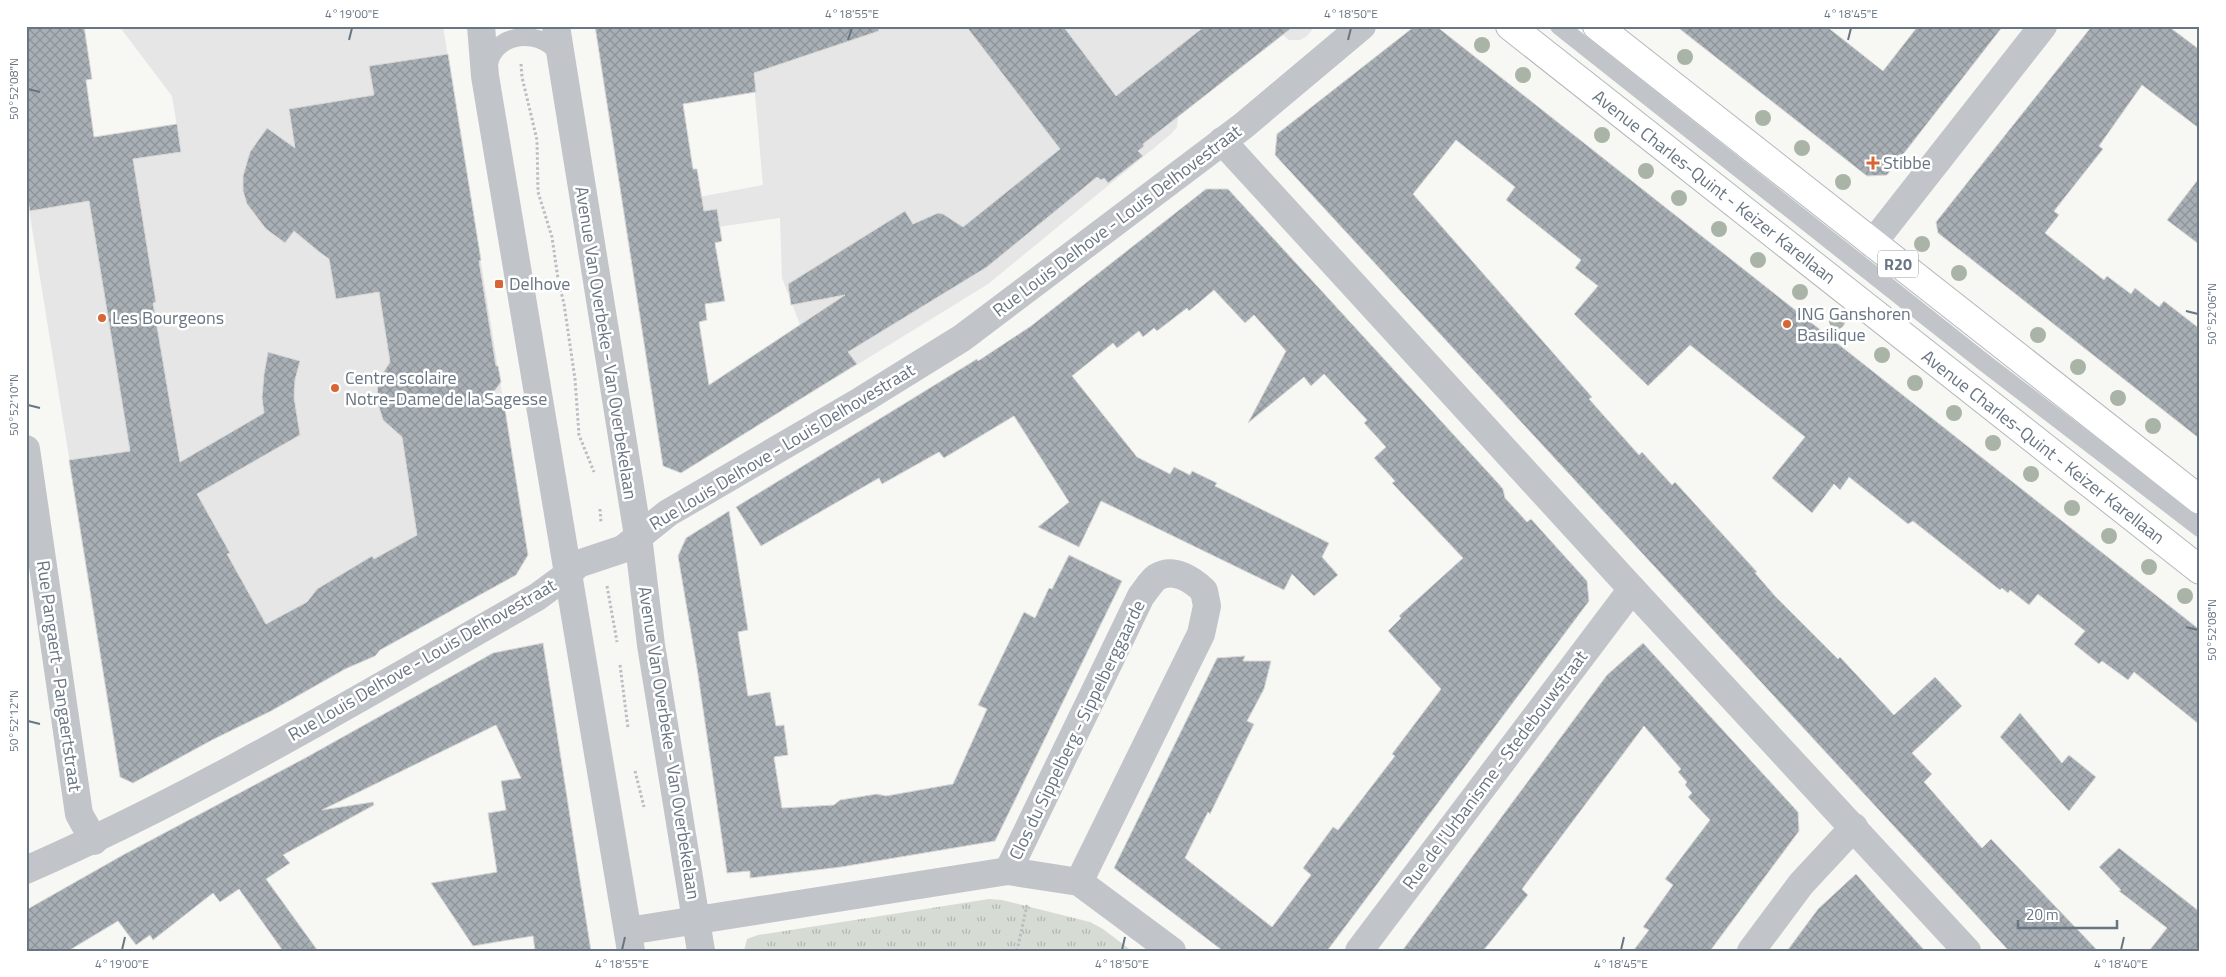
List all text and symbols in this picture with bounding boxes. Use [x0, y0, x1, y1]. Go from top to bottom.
text: 4°19'00"E [325, 4, 379, 23]
text: 4°18'55"E [825, 4, 879, 23]
text: 4°18'50"E [1324, 4, 1378, 23]
text: 4°18'45"E [1824, 4, 1878, 23]
text: 50°52'08"N [4, 58, 23, 120]
street label: Avenue Charles-Quint - Keizer Karellaan [1587, 83, 1842, 290]
street label: Rue Louis Delhove - Louis Delhovestraat [987, 118, 1247, 323]
place label: Stibbe [1883, 149, 1931, 176]
marker: Stibbe [1867, 157, 1879, 169]
street label: Avenue Van Overbeke - Van Overbekelaan [568, 184, 645, 501]
road number: R20 [1878, 250, 1918, 278]
place label: Delhove [509, 270, 570, 297]
marker: Delhove [493, 278, 505, 290]
text: 50°52'06"N [2202, 283, 2221, 345]
place label: ING Ganshoren Basilique [1797, 300, 1911, 348]
place label: Les Bourgeons [112, 304, 224, 331]
marker: Les Bourgeons [96, 312, 108, 324]
marker: ING Ganshoren Basilique [1781, 318, 1793, 330]
street label: Avenue Charles-Quint - Keizer Karellaan [1916, 343, 2171, 550]
street label: Rue Louis Delhove - Louis Delhovestraat [644, 356, 920, 537]
place label: Centre scolaire Notre-Dame de la Sagesse [345, 364, 547, 412]
text: 50°52'10"N [4, 374, 23, 436]
marker: Centre scolaire Notre-Dame de la Sagesse [329, 382, 341, 394]
street label: Rue Pangaert - Pangaertstraat [30, 559, 89, 794]
street label: Rue Louis Delhove - Louis Delhovestraat [283, 571, 561, 748]
street label: Avenue Van Overbeke - Van Overbekelaan [631, 584, 708, 901]
street label: Clos du Sippelberg - Sippelberggaarde [1002, 595, 1151, 864]
text: 50°52'08"N [2202, 599, 2221, 661]
street label: Rue de l'Urbanisme - Stedebouwstraat [1396, 644, 1594, 895]
text: 50°52'12"N [4, 690, 23, 752]
scale bar [2018, 897, 2117, 929]
text: 20 m [2026, 903, 2059, 926]
text: 4°19'00"E [95, 954, 149, 973]
text: 4°18'55"E [595, 954, 649, 973]
text: 4°18'50"E [1095, 954, 1149, 973]
text: 4°18'45"E [1594, 954, 1648, 973]
text: 4°18'40"E [2094, 954, 2148, 973]

